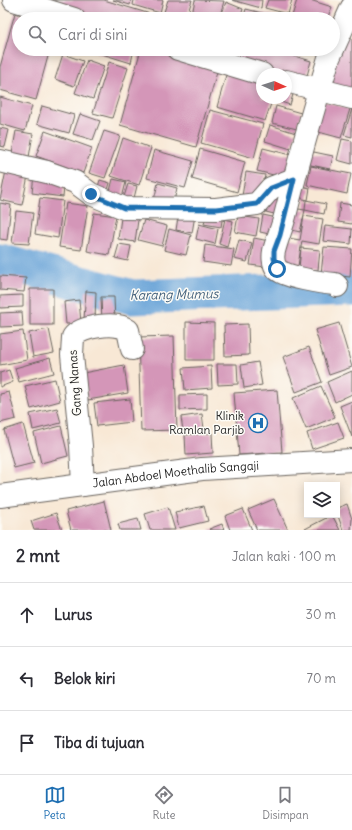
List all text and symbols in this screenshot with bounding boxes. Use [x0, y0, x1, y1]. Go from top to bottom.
search box [12, 12, 340, 56]
icon: search [26, 23, 48, 45]
text: Cari di sini [58, 25, 127, 44]
north arrow [256, 68, 292, 104]
route end [82, 185, 100, 203]
route start [268, 260, 286, 278]
water label: Karang Mumus [129, 285, 220, 304]
street label: Gang Nanas [65, 349, 84, 417]
place label: Klinik Ramlan Parjib [169, 408, 244, 437]
hospital icon: Klinik Ramlan Parjib [247, 412, 269, 434]
street label: Jalan Abdoel Moethalib Sangaji [91, 458, 259, 491]
map controls [304, 482, 340, 518]
button: layers [304, 482, 340, 518]
text: 2 mnt [16, 545, 60, 567]
text: Jalan kaki · 100 m [232, 548, 336, 565]
icon: ahead [16, 604, 38, 626]
text: Lurus [54, 605, 92, 624]
text: 30 m [306, 606, 336, 623]
icon: left [16, 668, 38, 690]
text: Belok kiri [54, 669, 115, 688]
text: 70 m [307, 670, 336, 687]
icon: arrive [16, 732, 38, 754]
text: Tiba di tujuan [54, 733, 144, 752]
tab: Peta [43, 784, 66, 822]
tab: Rute [152, 784, 175, 822]
tab: Disimpan [262, 784, 309, 822]

